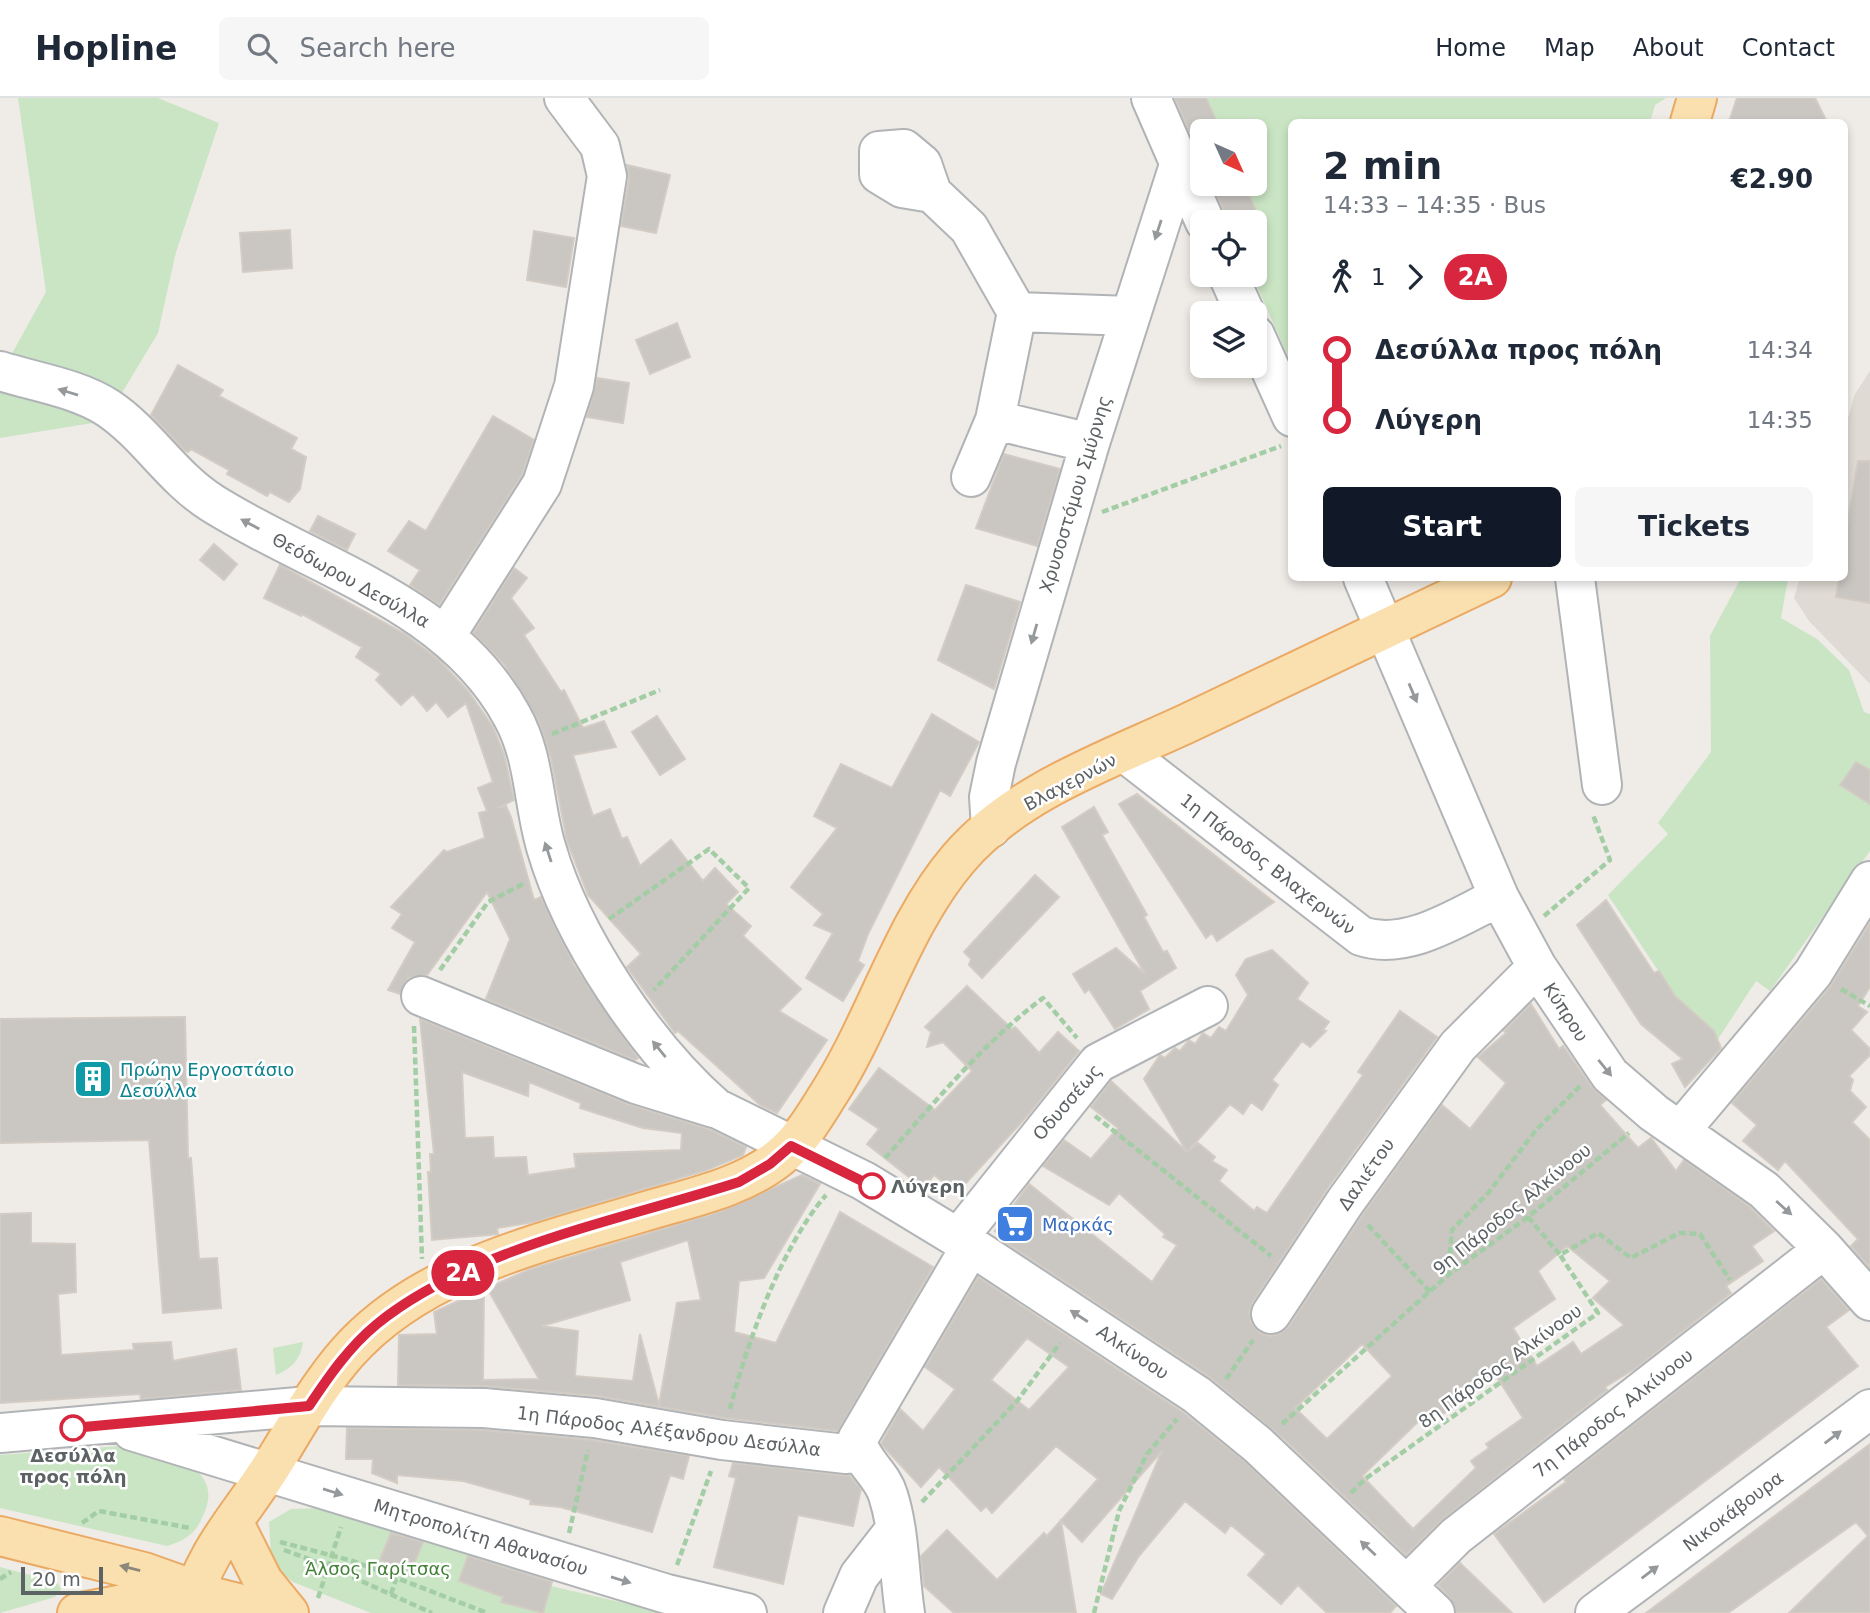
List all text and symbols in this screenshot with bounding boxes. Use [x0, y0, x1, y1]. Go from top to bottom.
search box [219, 17, 709, 80]
text: Hopline [35, 29, 177, 68]
icon: search [243, 29, 281, 67]
text: Search here [299, 33, 456, 63]
text: Home [1435, 34, 1506, 62]
text: Map [1544, 34, 1595, 62]
text: About [1633, 34, 1704, 62]
text: Contact [1742, 34, 1835, 62]
north arrow [1190, 119, 1267, 196]
map controls [1190, 119, 1267, 378]
text: 2 min [1323, 144, 1442, 188]
text: €2.90 [1731, 164, 1813, 194]
text: 14:33 – 14:35 · Bus [1323, 192, 1546, 218]
button: locate [1190, 210, 1267, 287]
one-way arrow [1152, 219, 1163, 240]
icon: walk [1323, 258, 1361, 296]
icon: forward [1396, 258, 1434, 296]
text: 2Α [1458, 263, 1493, 291]
text: 1 [1371, 264, 1386, 290]
button: layers [1190, 301, 1267, 378]
text: Δεσύλλα προς πόλη [1375, 335, 1662, 365]
text: 14:34 [1747, 337, 1813, 363]
one-way arrow [57, 386, 78, 397]
street label: Χρυσοστόμου Σμύρνης [1035, 393, 1115, 595]
text: Λύγερη [1375, 405, 1482, 435]
text: 14:35 [1747, 407, 1813, 433]
button: Start [1323, 487, 1561, 567]
button: Tickets [1575, 487, 1813, 567]
one-way arrow [239, 518, 259, 530]
street label: Θεόδωρου Δεσύλλα [269, 528, 433, 632]
one-way arrow [1028, 624, 1038, 645]
one-way arrow [1407, 682, 1418, 703]
street label: Βλαχερνών [1020, 749, 1120, 815]
street label: 1η Πάροδος Βλαχερνών [1176, 789, 1360, 939]
one-way arrow [542, 841, 553, 862]
street label: Κύπρου [1539, 979, 1593, 1045]
one-way arrow [652, 1041, 667, 1058]
building icon: Πρώην Εργοστάσιο Δεσύλλα [72, 1058, 114, 1100]
place label: Πρώην Εργοστάσιο Δεσύλλα [120, 1059, 294, 1101]
one-way arrow [1597, 1059, 1612, 1077]
street label: Οδυσσέως [1028, 1060, 1106, 1144]
street label: Δαλιέτου [1334, 1134, 1398, 1214]
street label: 9η Πάροδος Αλκίνοου [1429, 1139, 1595, 1279]
marker: Λύγερη [859, 1173, 885, 1199]
place label: Λύγερη [891, 1176, 965, 1197]
one-way arrow [1775, 1199, 1792, 1215]
supermarket icon: Μαρκάς [994, 1203, 1036, 1245]
place label: Μαρκάς [1042, 1214, 1114, 1235]
line badge: 2Α [432, 1250, 494, 1296]
text: 2Α [445, 1259, 481, 1287]
street label: 8η Πάροδος Αλκίνοου [1414, 1300, 1586, 1432]
one-way arrow [1070, 1309, 1088, 1323]
street label: Αλκίνοου [1093, 1320, 1173, 1384]
street label: 7η Πάροδος Αλκίνοου [1529, 1344, 1697, 1482]
street label: 1η Πάροδος Αλέξανδρου Δεσύλλα [516, 1402, 822, 1460]
marker: Δεσύλλα προς πόλη [60, 1415, 86, 1441]
one-way arrow [1824, 1430, 1842, 1444]
place label: Δεσύλλα προς πόλη [19, 1445, 127, 1487]
street label: Νικοκάβουρα [1679, 1467, 1787, 1555]
one-way arrow [323, 1487, 344, 1497]
street label: Μητροπολίτη Αθανασίου [371, 1494, 591, 1580]
one-way arrow [1360, 1541, 1377, 1557]
park label: Άλσος Γαρίτσας [305, 1558, 451, 1579]
one-way arrow [119, 1562, 141, 1573]
scale bar [21, 1564, 103, 1596]
one-way arrow [1641, 1566, 1659, 1580]
text: 20 m [32, 1568, 81, 1590]
one-way arrow [611, 1575, 632, 1585]

